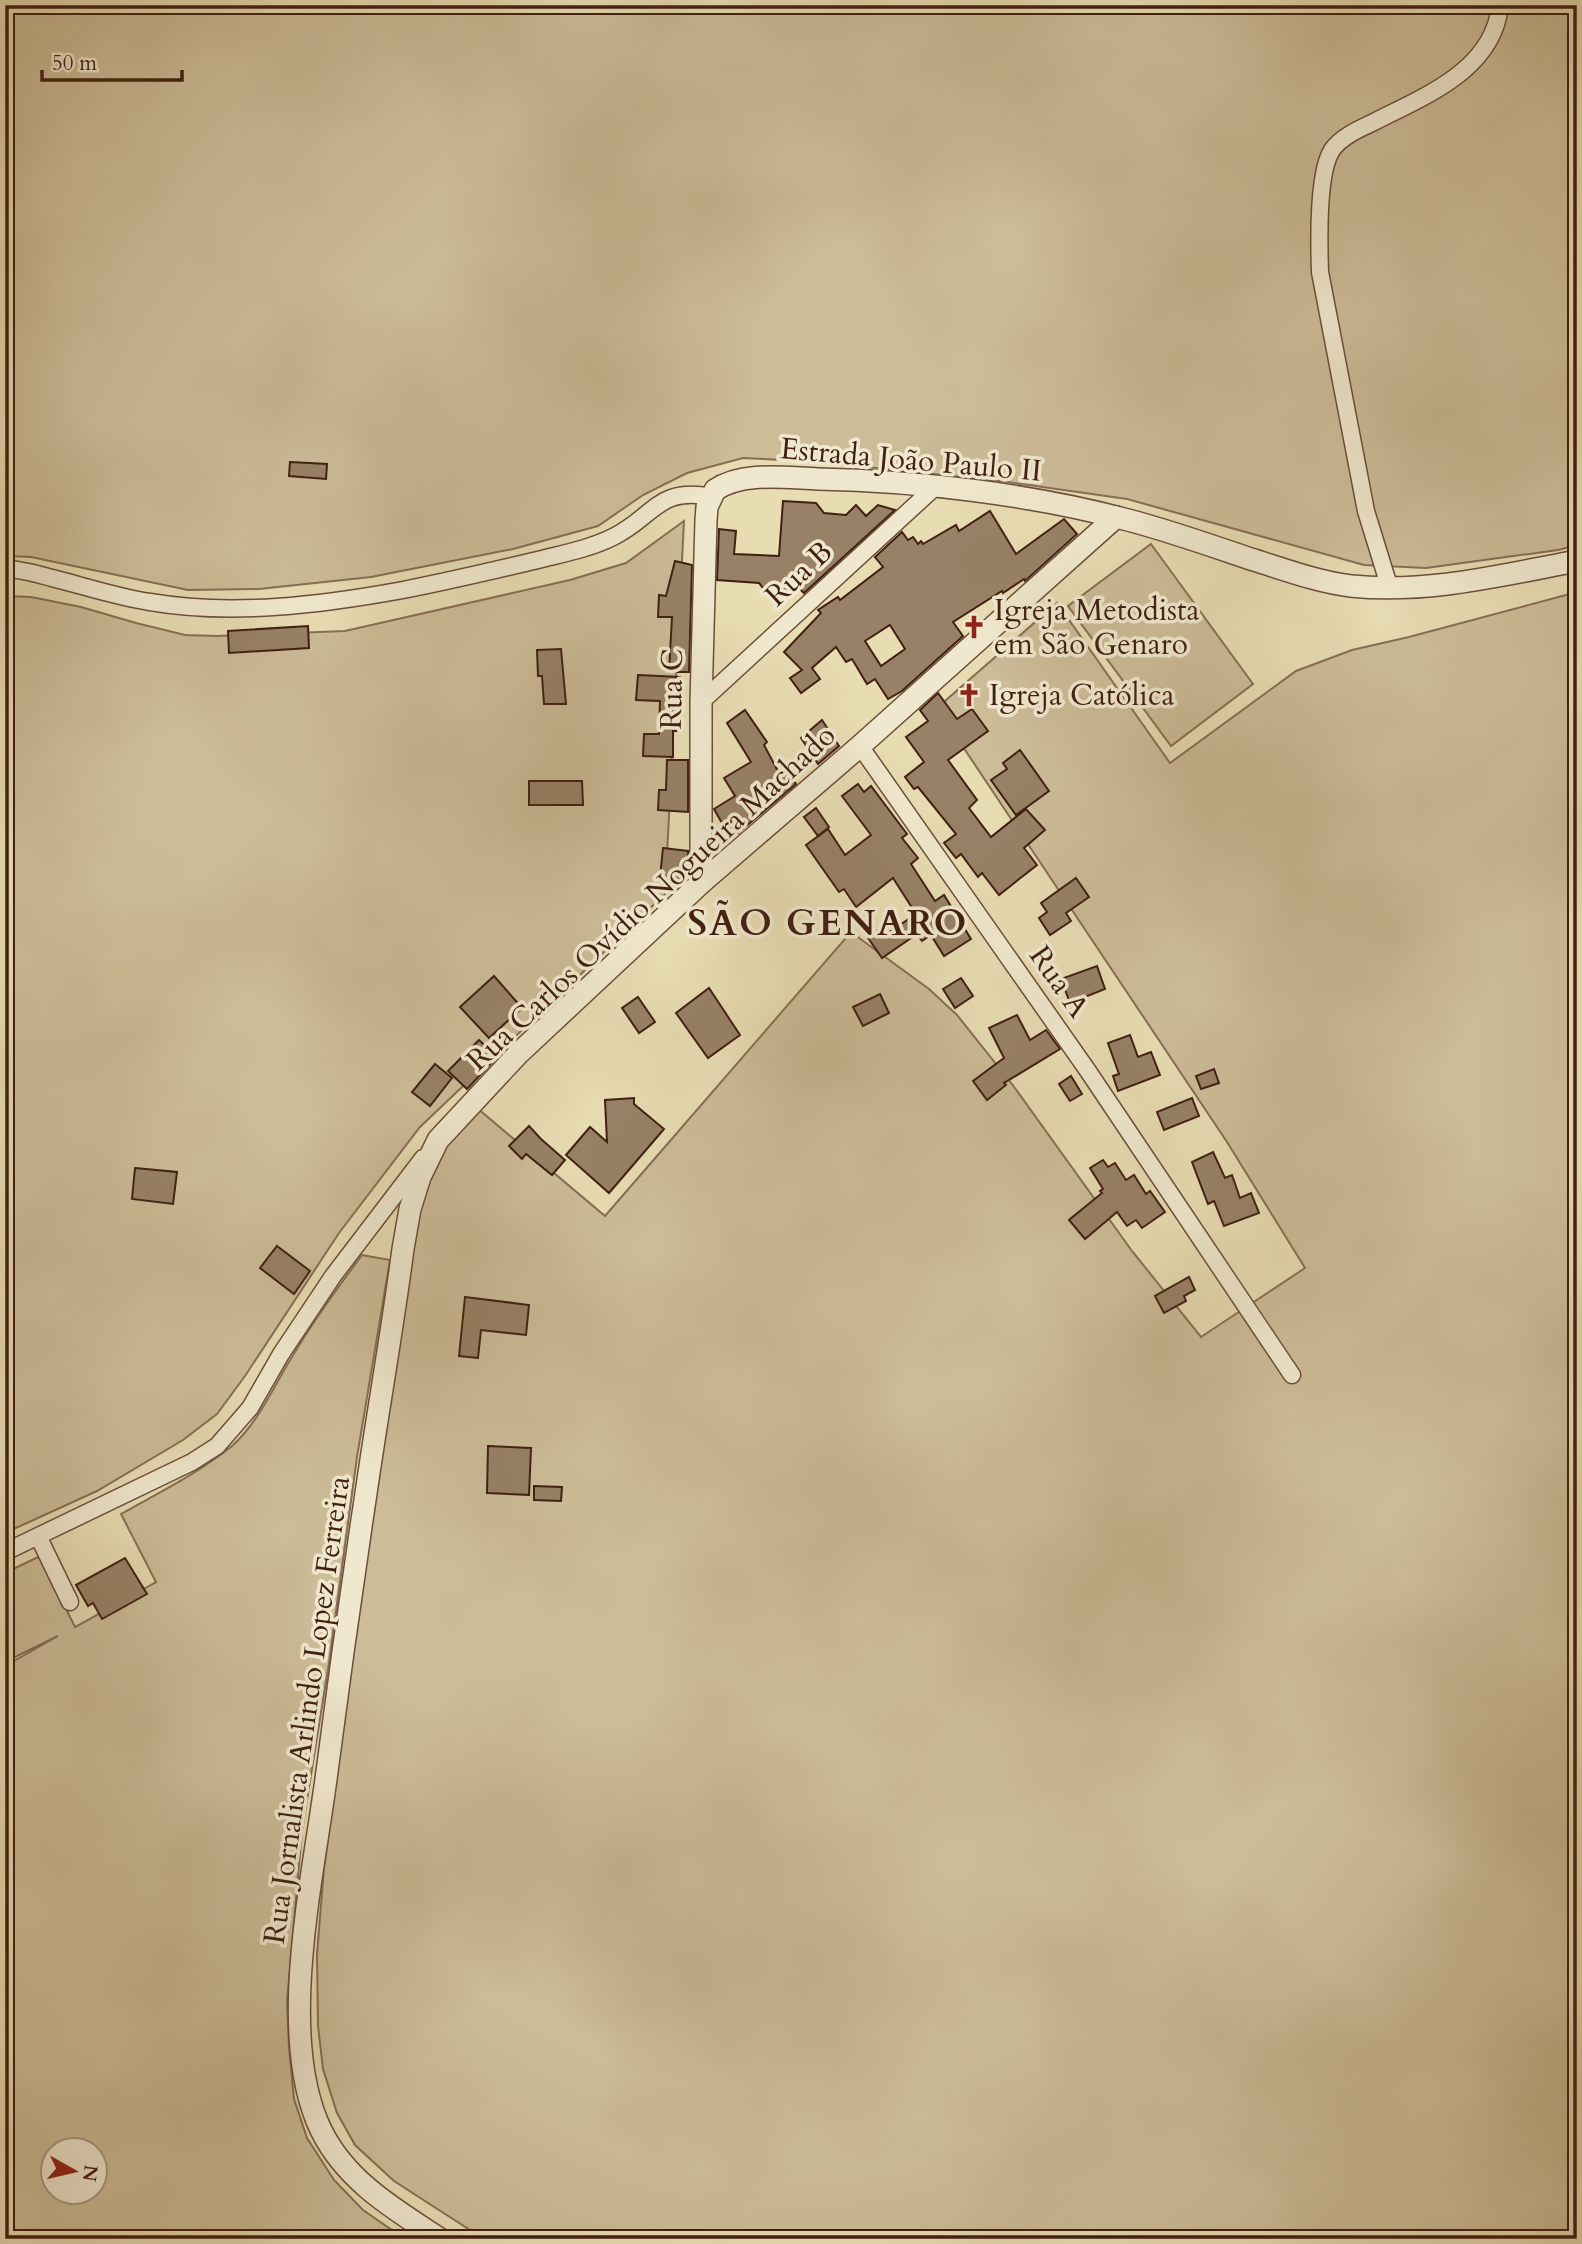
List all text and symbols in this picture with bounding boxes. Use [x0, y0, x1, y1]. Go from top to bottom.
scale bar [42, 38, 182, 82]
text: 50 m [52, 49, 97, 78]
street label: Estrada João Paulo II [779, 428, 1043, 492]
street label: Rua B [756, 532, 842, 616]
place label: Igreja Metodista em São Genaro [994, 590, 1200, 665]
church icon: Igreja Metodista em São Genaro [960, 613, 988, 641]
street label: Rua C [651, 648, 693, 730]
place label: Igreja Católica [989, 675, 1174, 716]
church icon: Igreja Católica [955, 681, 983, 709]
street label: Rua Carlos Ovídio Nogueira Machado [458, 716, 844, 1080]
district label: SÃO GENARO [687, 898, 969, 948]
street label: Rua A [1019, 938, 1099, 1027]
street label: Rua Jornalista Arlindo Lopez Ferreira [254, 1473, 360, 1946]
north arrow [38, 2136, 108, 2206]
text: N [76, 2163, 104, 2184]

